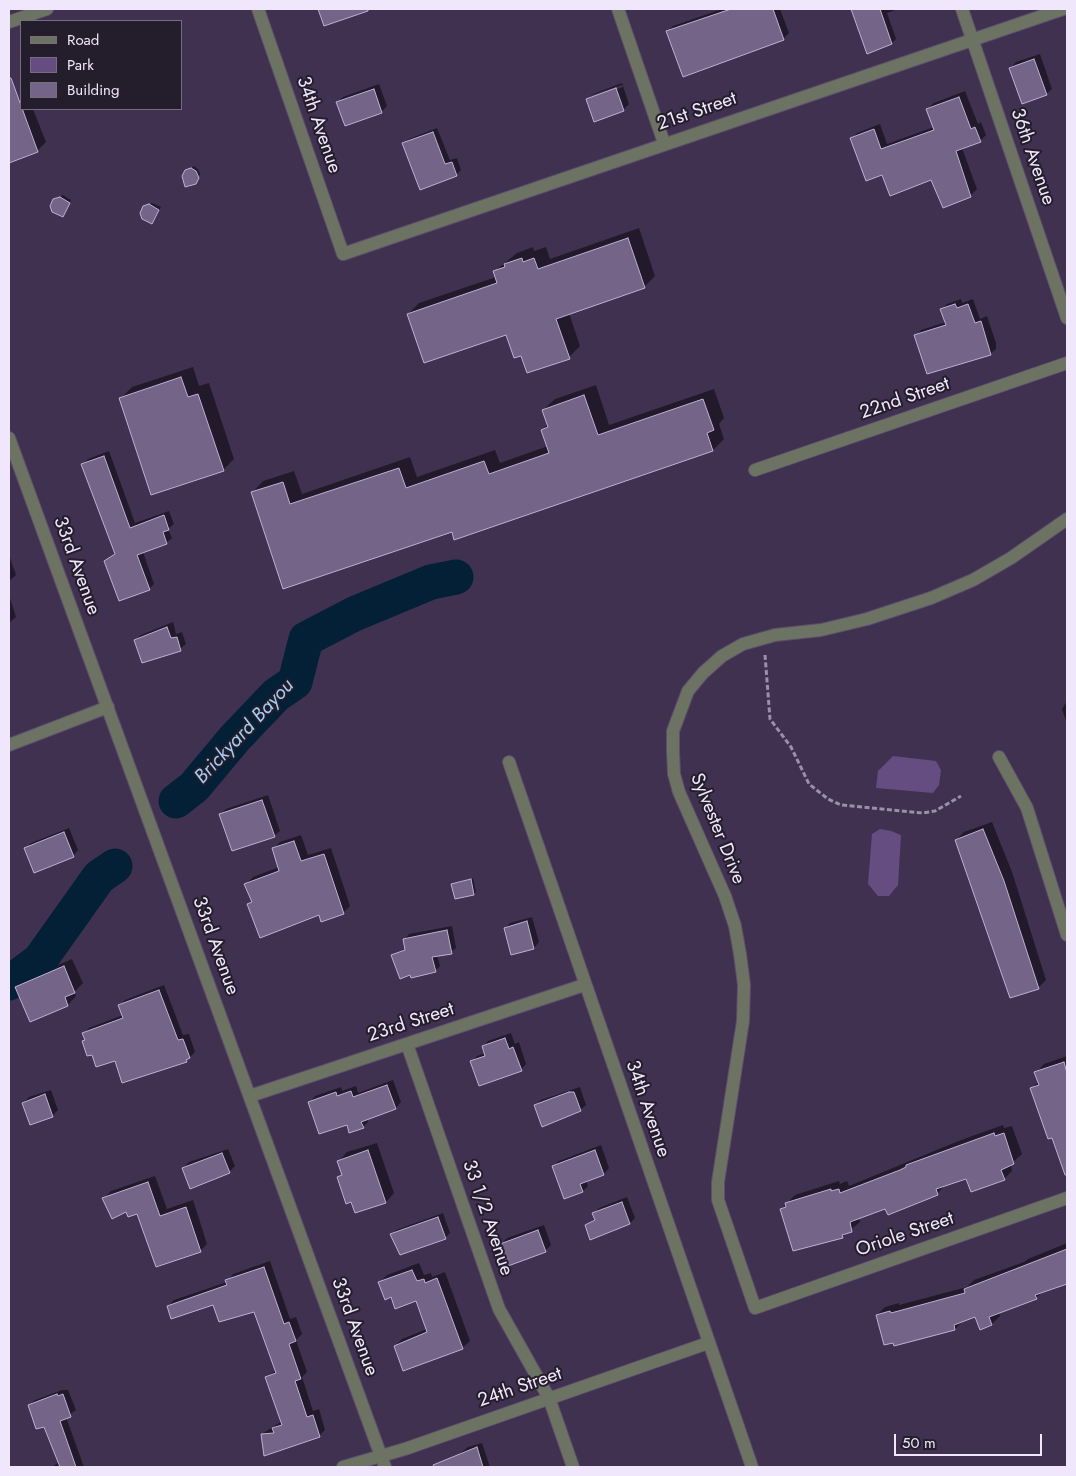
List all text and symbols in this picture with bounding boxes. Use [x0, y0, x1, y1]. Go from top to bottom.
legend [20, 20, 182, 110]
text: Road [67, 29, 99, 51]
text: Park [67, 54, 94, 76]
street label: 34th Avenue [291, 74, 345, 176]
text: Building [67, 79, 119, 101]
street label: 21st Street [654, 88, 740, 136]
street label: 36th Avenue [1005, 106, 1059, 208]
street label: 22nd Street [857, 373, 953, 425]
street label: 33rd Avenue [48, 514, 104, 618]
water label: Brickyard Bayou [190, 675, 300, 789]
street label: Sylvester Drive [684, 770, 750, 888]
street label: 33rd Avenue [187, 894, 243, 998]
street label: 23rd Street [365, 998, 457, 1048]
street label: 34th Avenue [620, 1058, 674, 1160]
street label: 33 1/2 Avenue [457, 1157, 517, 1279]
street label: Oriole Street [853, 1208, 957, 1262]
street label: 33rd Avenue [326, 1275, 382, 1379]
street label: 24th Street [475, 1363, 565, 1413]
scale bar [896, 1424, 1044, 1456]
text: 50 m [902, 1432, 936, 1454]

